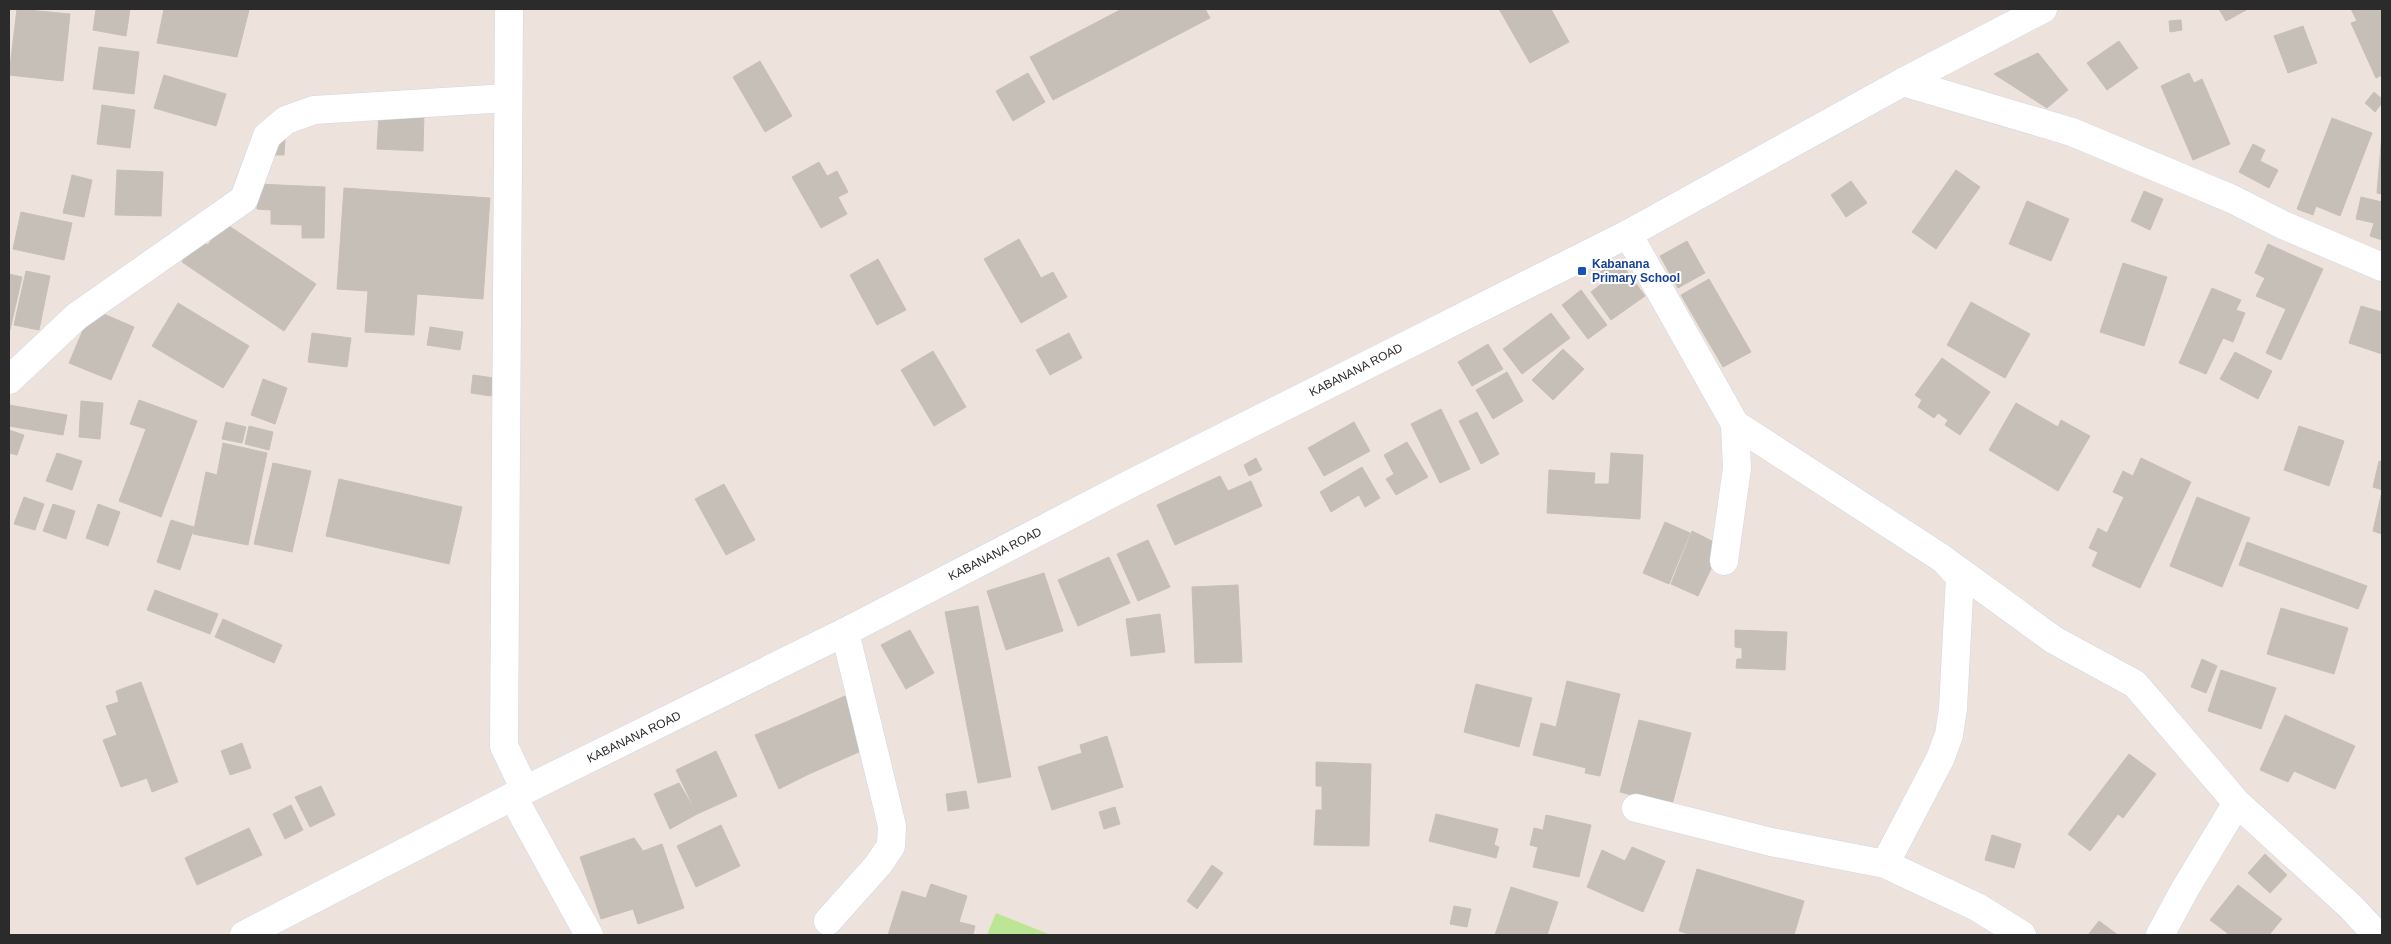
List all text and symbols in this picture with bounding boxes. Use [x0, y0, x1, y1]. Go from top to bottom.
place label: Kabanana Primary School [1592, 257, 1680, 285]
marker: Kabanana Primary School [1576, 265, 1588, 277]
street label: KABANANA ROAD [1307, 340, 1405, 400]
street label: KABANANA ROAD [946, 524, 1044, 584]
street label: KABANANA ROAD [585, 708, 684, 766]

